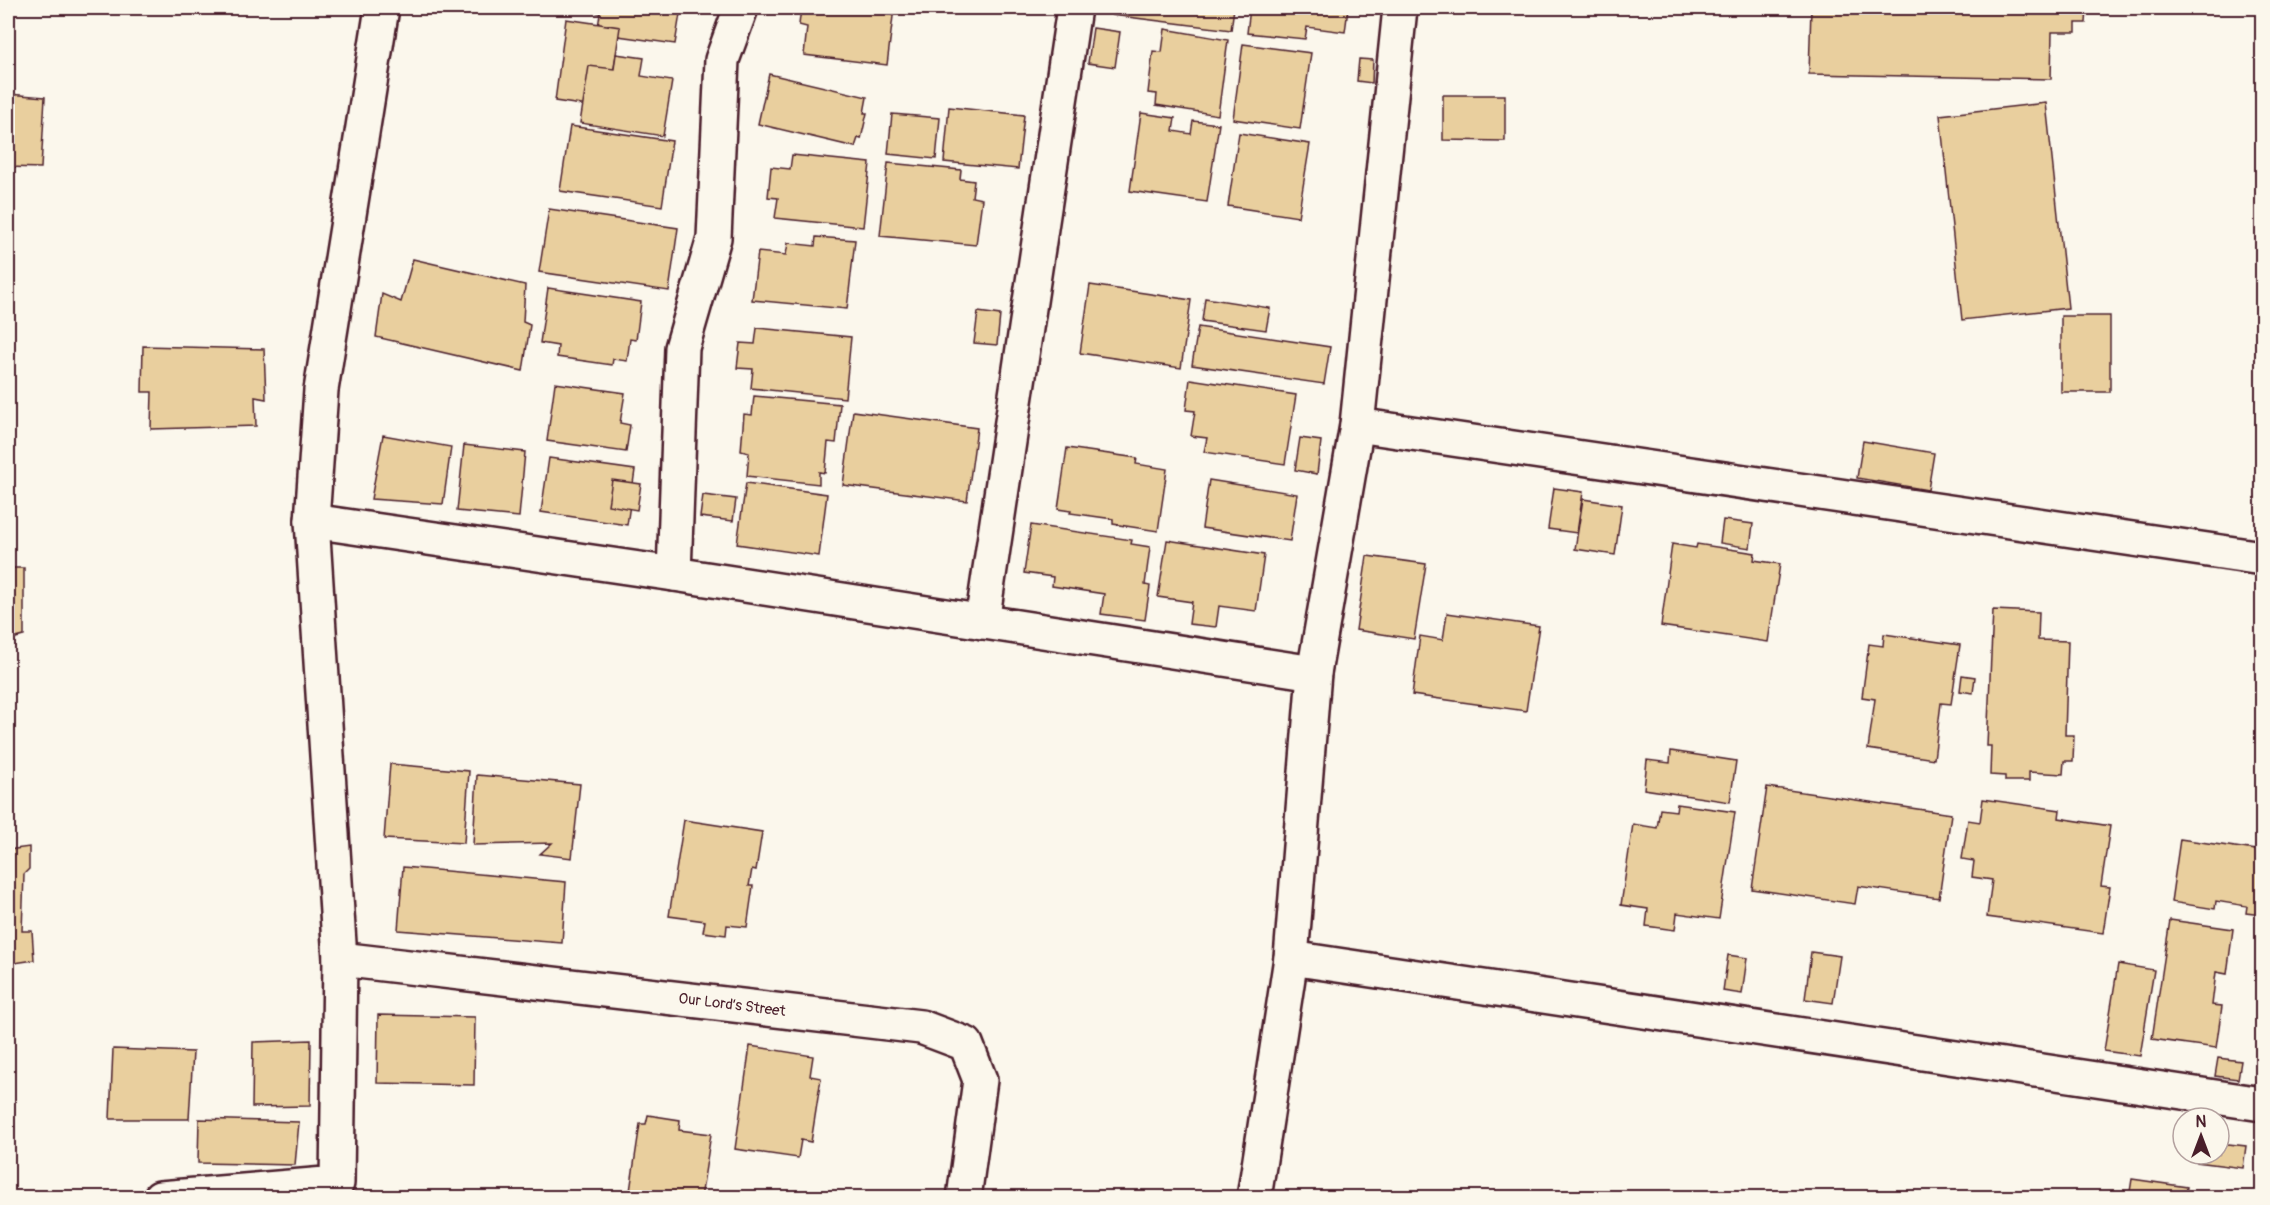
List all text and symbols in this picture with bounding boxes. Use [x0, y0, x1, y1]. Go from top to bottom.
street label: Our Lord’s Street [677, 989, 788, 1021]
north arrow [2171, 1106, 2231, 1166]
text: N [2196, 1112, 2207, 1132]

